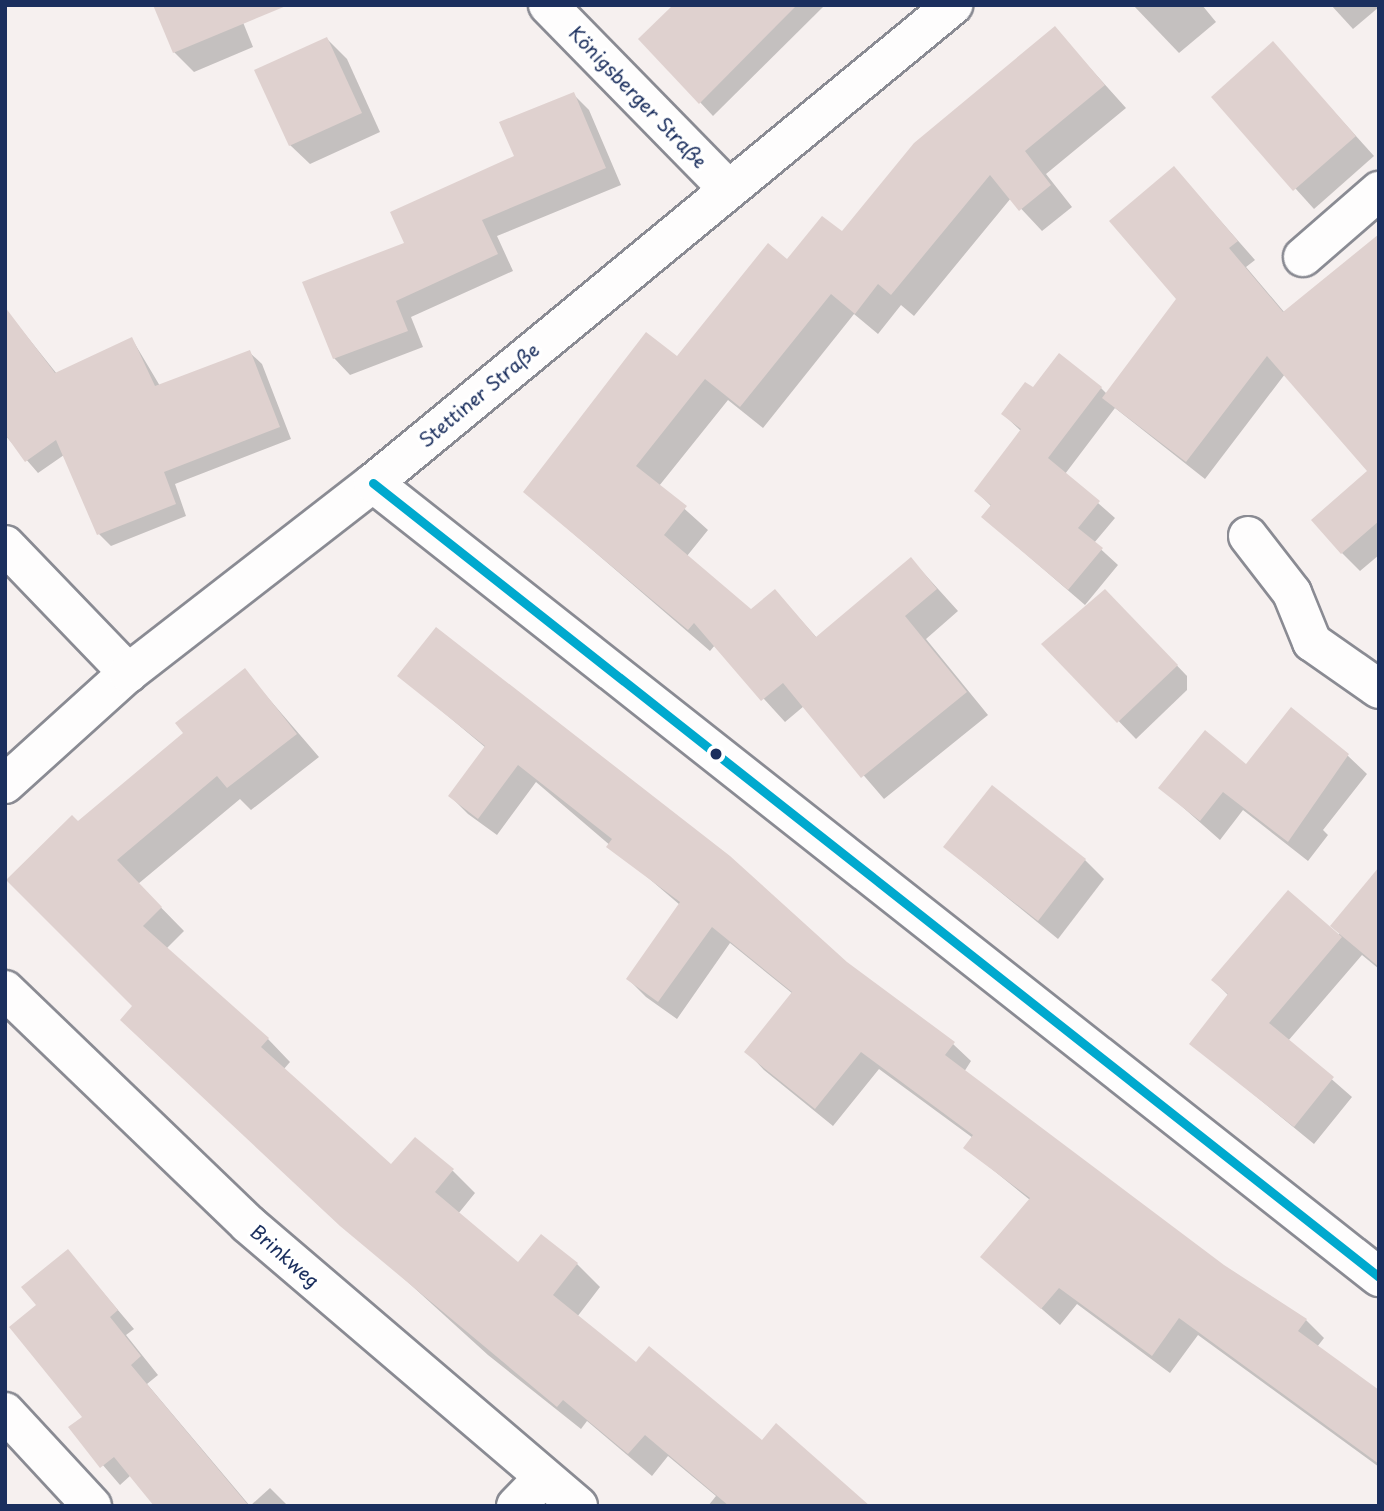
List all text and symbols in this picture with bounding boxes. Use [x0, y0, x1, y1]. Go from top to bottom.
street label: Königsberger Straße [564, 21, 712, 173]
street label: Stettiner Straße [414, 338, 544, 452]
unlabelled marker [709, 747, 723, 761]
street label: Brinkweg [246, 1220, 324, 1292]

